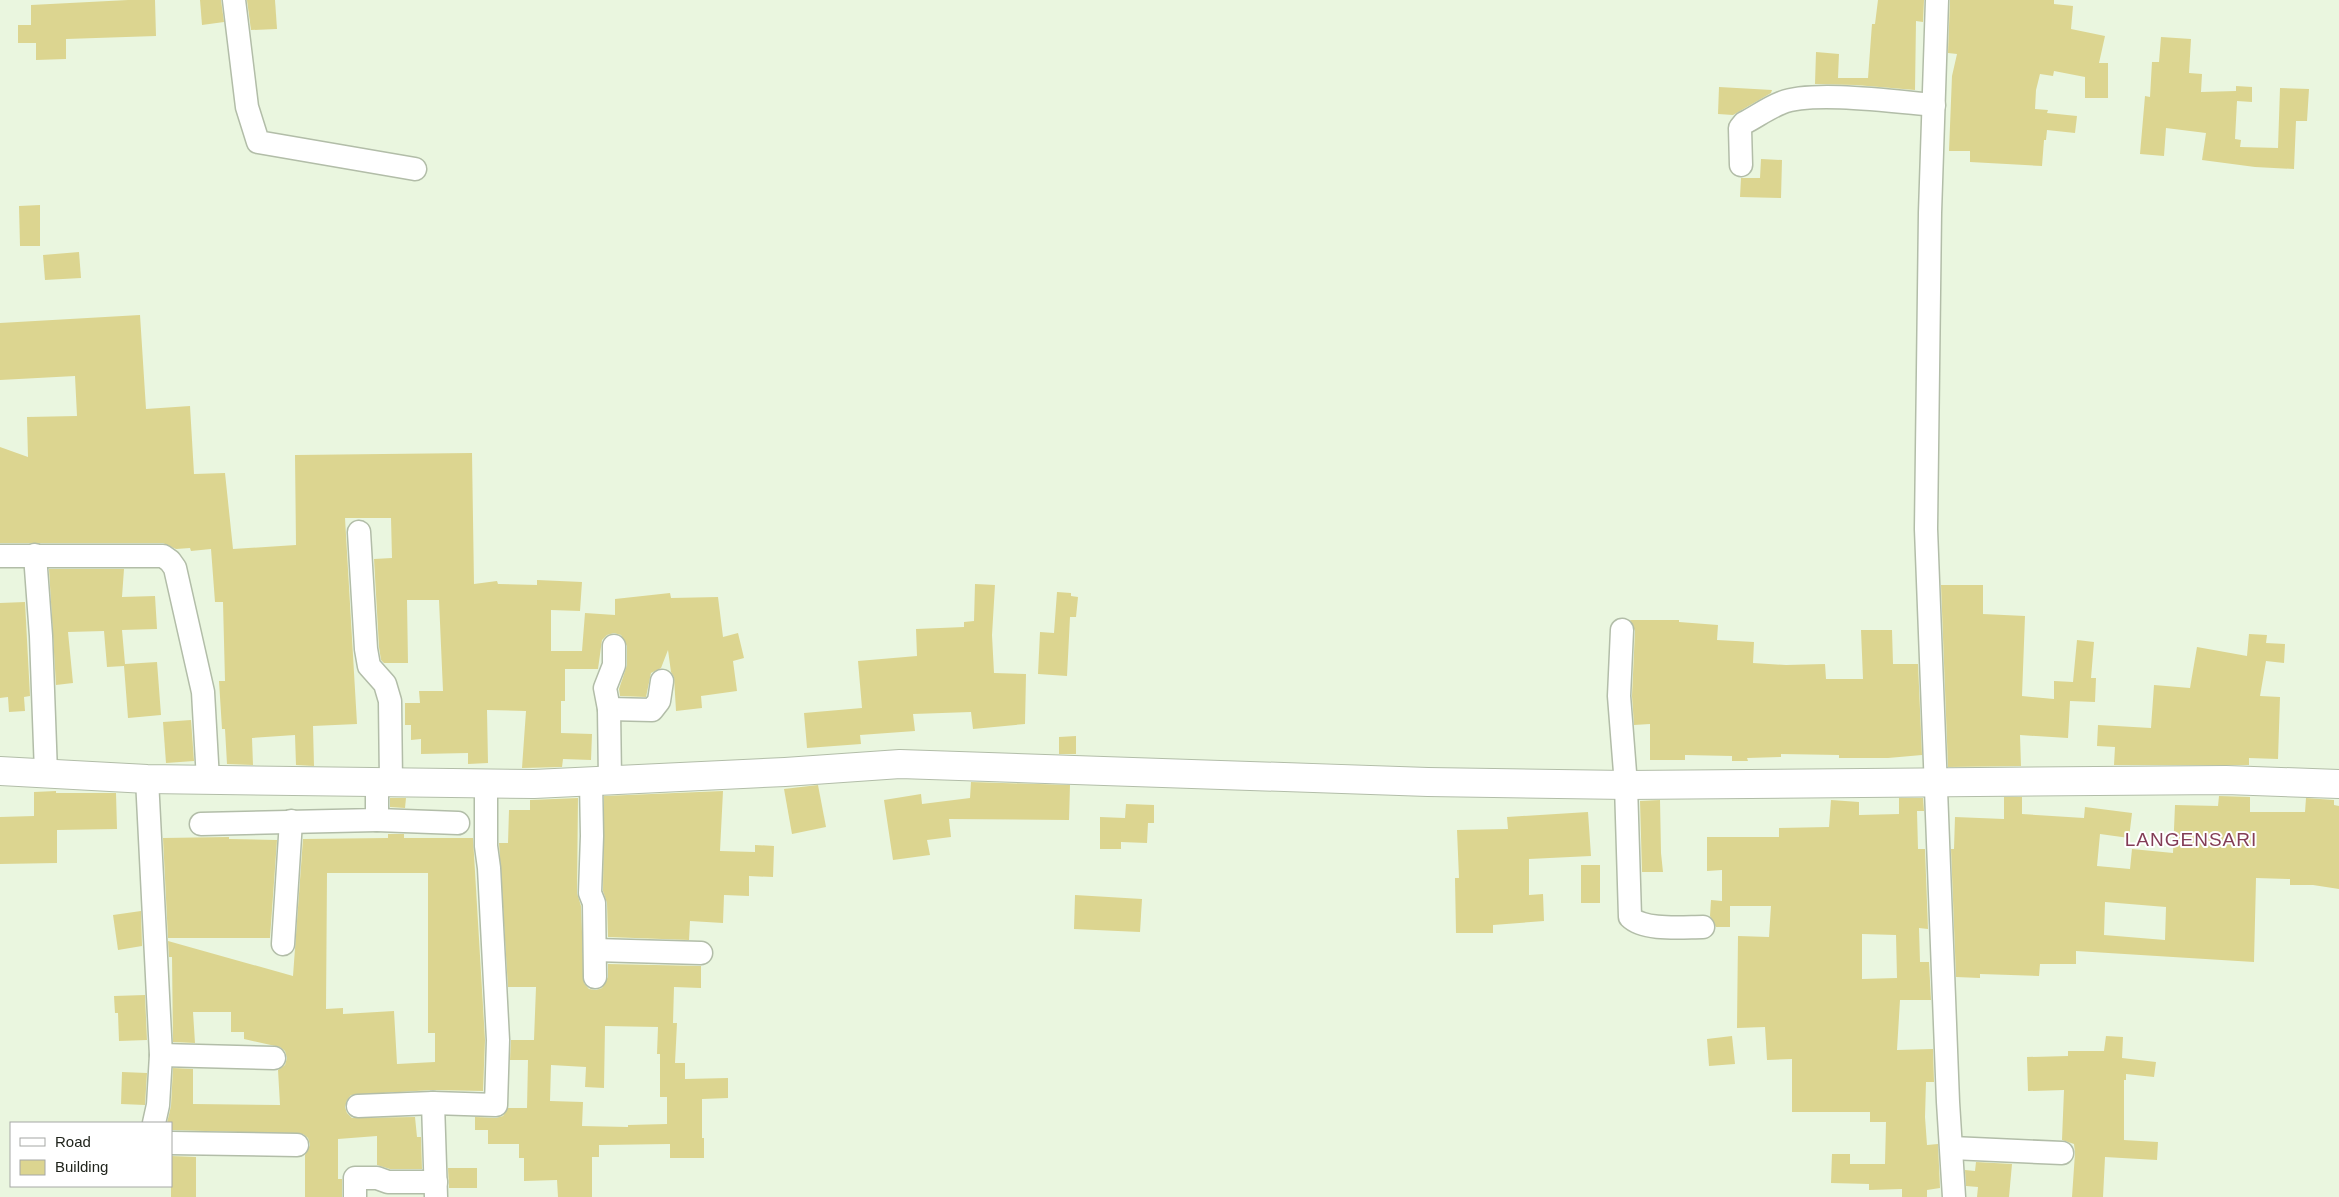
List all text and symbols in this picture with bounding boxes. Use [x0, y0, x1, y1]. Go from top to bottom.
district label: LANGENSARI [2125, 829, 2257, 850]
legend [10, 1122, 172, 1187]
text: Road [55, 1133, 91, 1150]
text: Building [55, 1158, 108, 1175]

